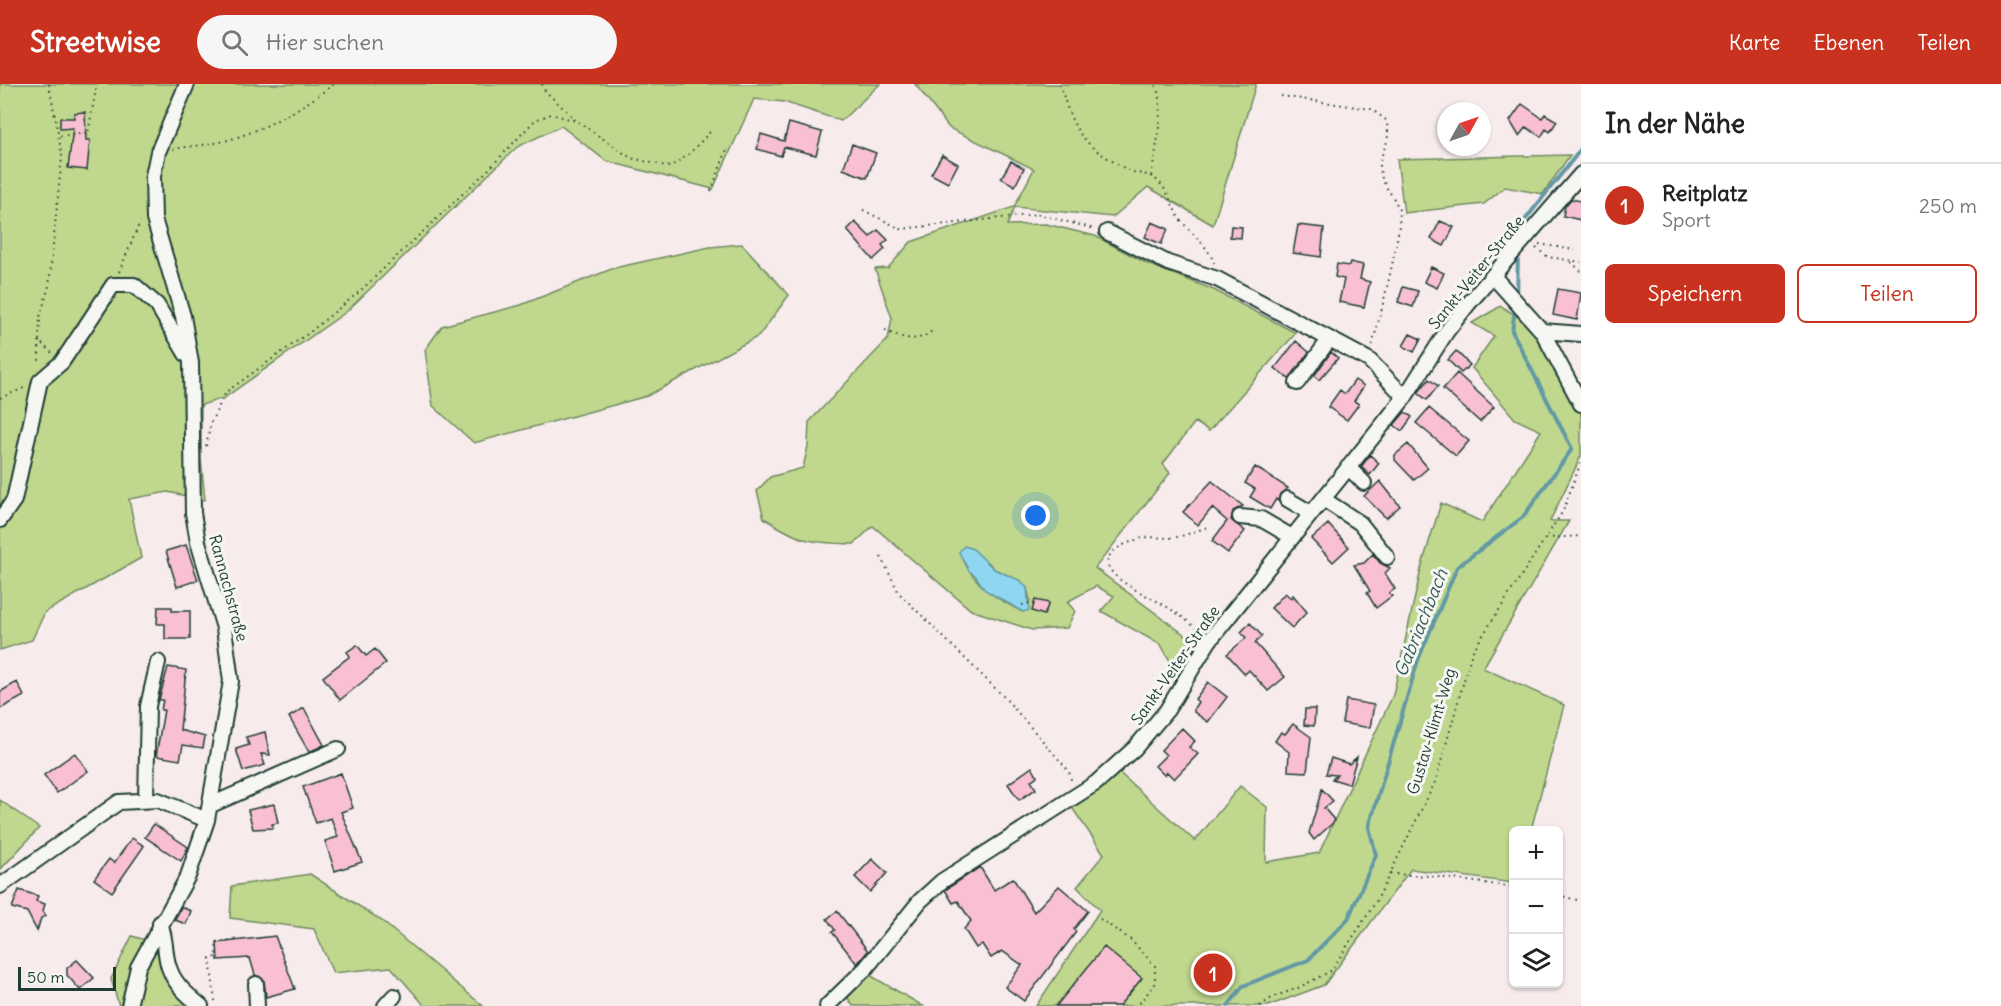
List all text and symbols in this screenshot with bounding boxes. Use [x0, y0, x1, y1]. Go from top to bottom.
search box [197, 15, 617, 69]
text: Streetwise [30, 24, 161, 60]
icon: search [218, 26, 251, 59]
text: Hier suchen [266, 28, 384, 56]
text: Karte [1729, 29, 1780, 56]
text: Ebenen [1813, 29, 1884, 56]
text: Teilen [1917, 29, 1971, 56]
north arrow [1437, 102, 1491, 156]
text: In der Nähe [1605, 107, 1745, 140]
text: Reitplatz [1662, 179, 1748, 207]
text: 1 [1621, 193, 1628, 218]
text: 250 m [1919, 193, 1977, 218]
text: Sport [1662, 207, 1711, 232]
street label: Sankt-Veiter-Straße [1424, 211, 1528, 333]
button: Speichern [1605, 264, 1785, 323]
button: Teilen [1797, 264, 1977, 323]
your location [1021, 501, 1050, 530]
street label: Rannachstraße [205, 532, 253, 644]
water label: Gabriachbach [1389, 565, 1453, 680]
street label: Sankt-Veiter-Straße [1126, 601, 1224, 729]
street label: Gustav-Klimt-Weg [1402, 665, 1460, 797]
map controls [1509, 826, 1563, 988]
button: + [1509, 826, 1563, 880]
button: − [1509, 880, 1563, 934]
button: layers [1509, 934, 1563, 988]
pin: 1 [1194, 950, 1232, 996]
scale bar [18, 964, 116, 992]
text: 50 m [27, 967, 65, 987]

